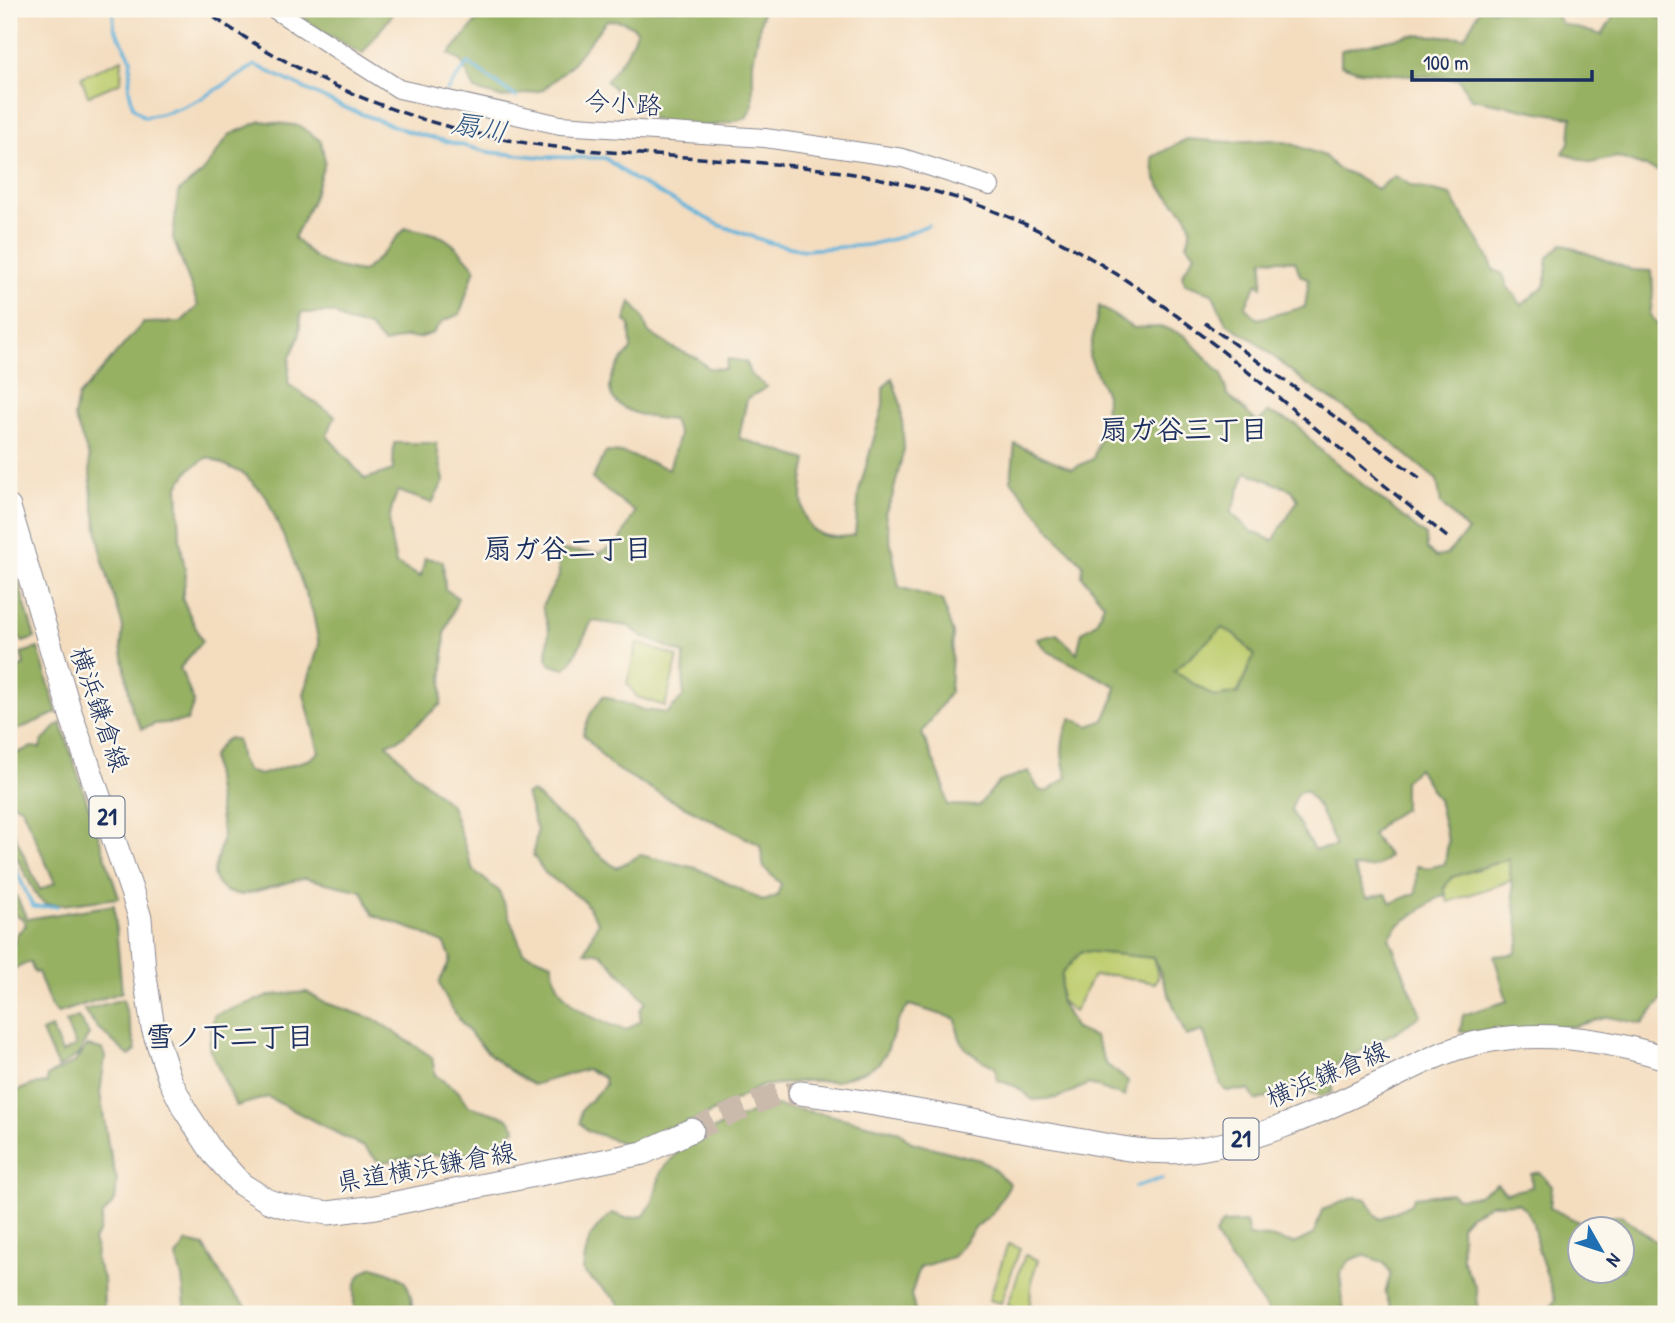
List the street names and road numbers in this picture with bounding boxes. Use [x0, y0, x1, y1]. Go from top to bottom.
street label: 今小路 [583, 82, 663, 123]
street label: 横浜鎌倉線 [63, 642, 138, 776]
road number: 21 [90, 796, 124, 838]
street label: 横浜鎌倉線 [1260, 1032, 1393, 1115]
road number: 21 [1224, 1119, 1258, 1160]
street label: 県道横浜鎌倉線 [333, 1133, 519, 1200]

